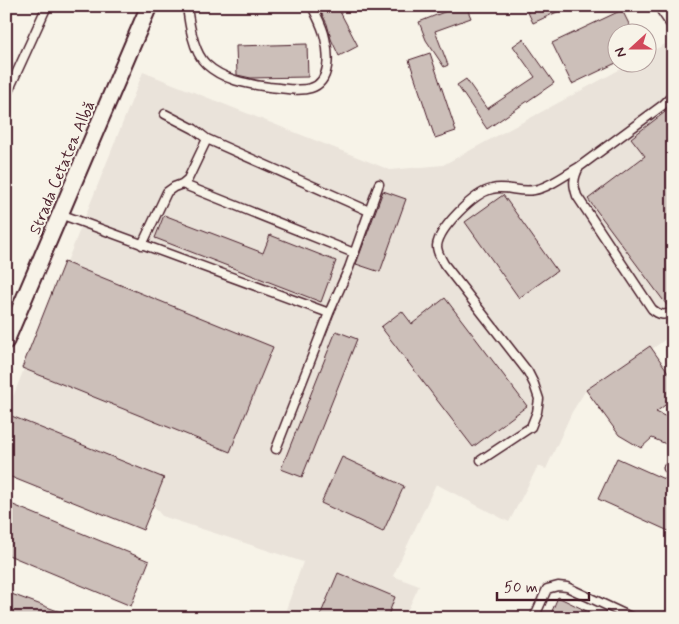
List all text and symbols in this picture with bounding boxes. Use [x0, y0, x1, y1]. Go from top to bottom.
north arrow [606, 22, 656, 72]
text: N [611, 45, 631, 60]
street label: Strada Cetatea Albă [25, 97, 100, 238]
scale bar [497, 569, 589, 601]
text: 50 m [504, 578, 538, 598]

